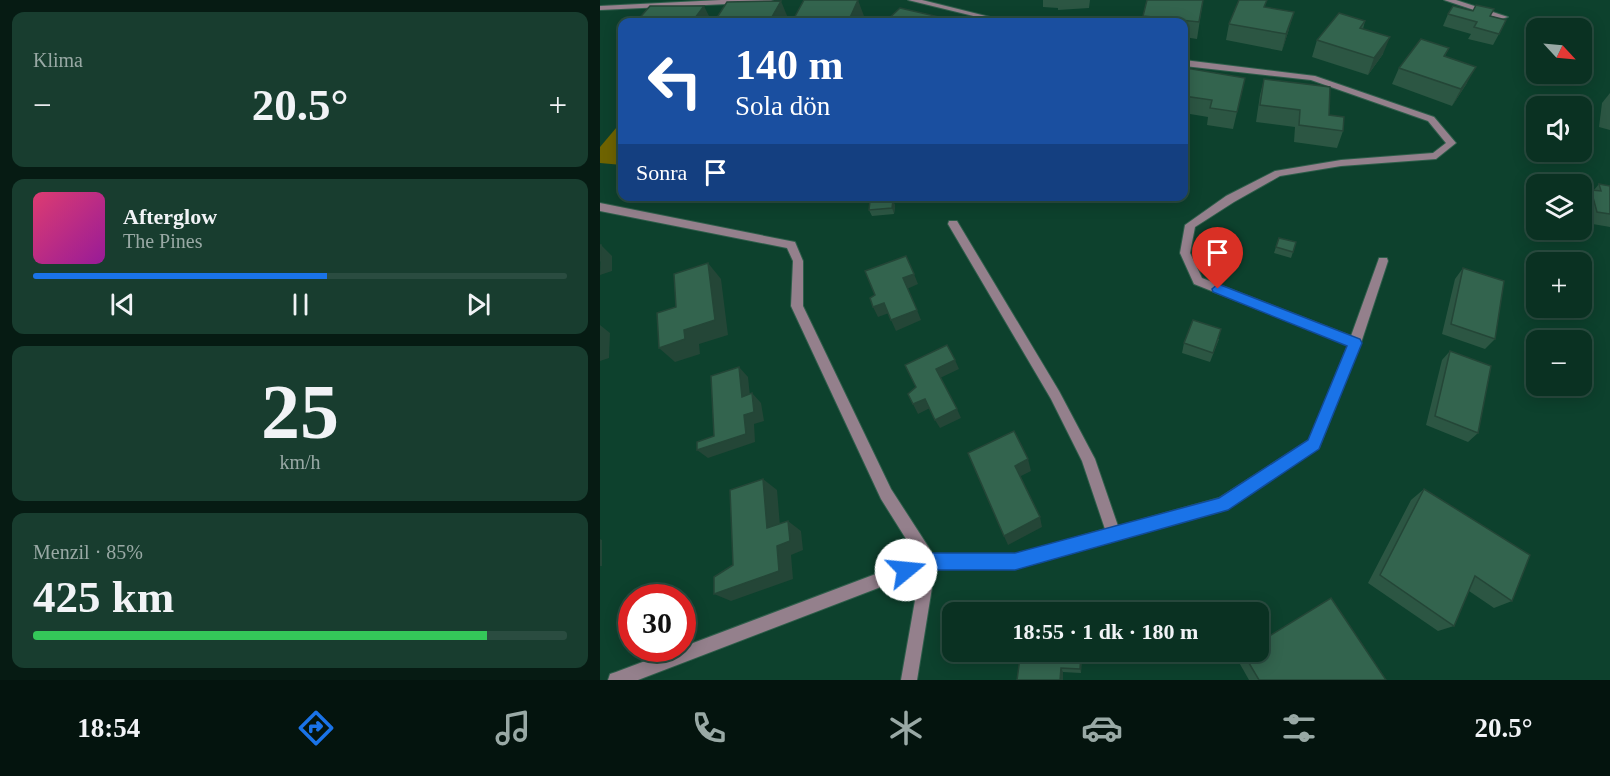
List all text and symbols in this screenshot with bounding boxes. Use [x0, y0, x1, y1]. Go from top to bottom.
north arrow [1526, 18, 1592, 84]
map controls [1526, 18, 1592, 396]
icon: left [636, 42, 714, 120]
text: 140 m [735, 42, 844, 88]
text: Klima [33, 49, 83, 71]
text: 20.5° [252, 80, 348, 130]
text: − [33, 87, 52, 123]
text: + [548, 87, 567, 123]
text: Sola dön [735, 91, 830, 121]
button: sound [1526, 96, 1592, 162]
icon: arrive [699, 156, 732, 189]
text: Sonra [636, 160, 687, 185]
button: layers [1526, 174, 1592, 240]
text: Afterglow [123, 204, 217, 229]
pin [1192, 227, 1243, 289]
text: The Pines [123, 230, 202, 252]
icon: arrive [1201, 236, 1234, 269]
button: + [1526, 252, 1592, 318]
icon: previous [106, 288, 139, 321]
icon: pause [284, 288, 317, 321]
icon: next [462, 288, 495, 321]
button: − [1526, 330, 1592, 396]
text: 25 [261, 368, 339, 455]
text: km/h [279, 451, 321, 473]
position arrow [874, 538, 938, 602]
text: Menzil · 85% [33, 541, 143, 563]
text: 425 km [33, 572, 174, 622]
speed limit sign: 30 [618, 584, 696, 662]
text: 18:55 · 1 dk · 180 m [1013, 619, 1198, 644]
icon: directions [295, 707, 337, 749]
icon: music [492, 707, 534, 749]
icon: phone [688, 707, 730, 749]
icon: climate [885, 707, 927, 749]
icon: car [1081, 707, 1123, 749]
icon: filters [1278, 707, 1320, 749]
text: 18:54 [77, 713, 140, 743]
text: 20.5° [1475, 713, 1533, 743]

